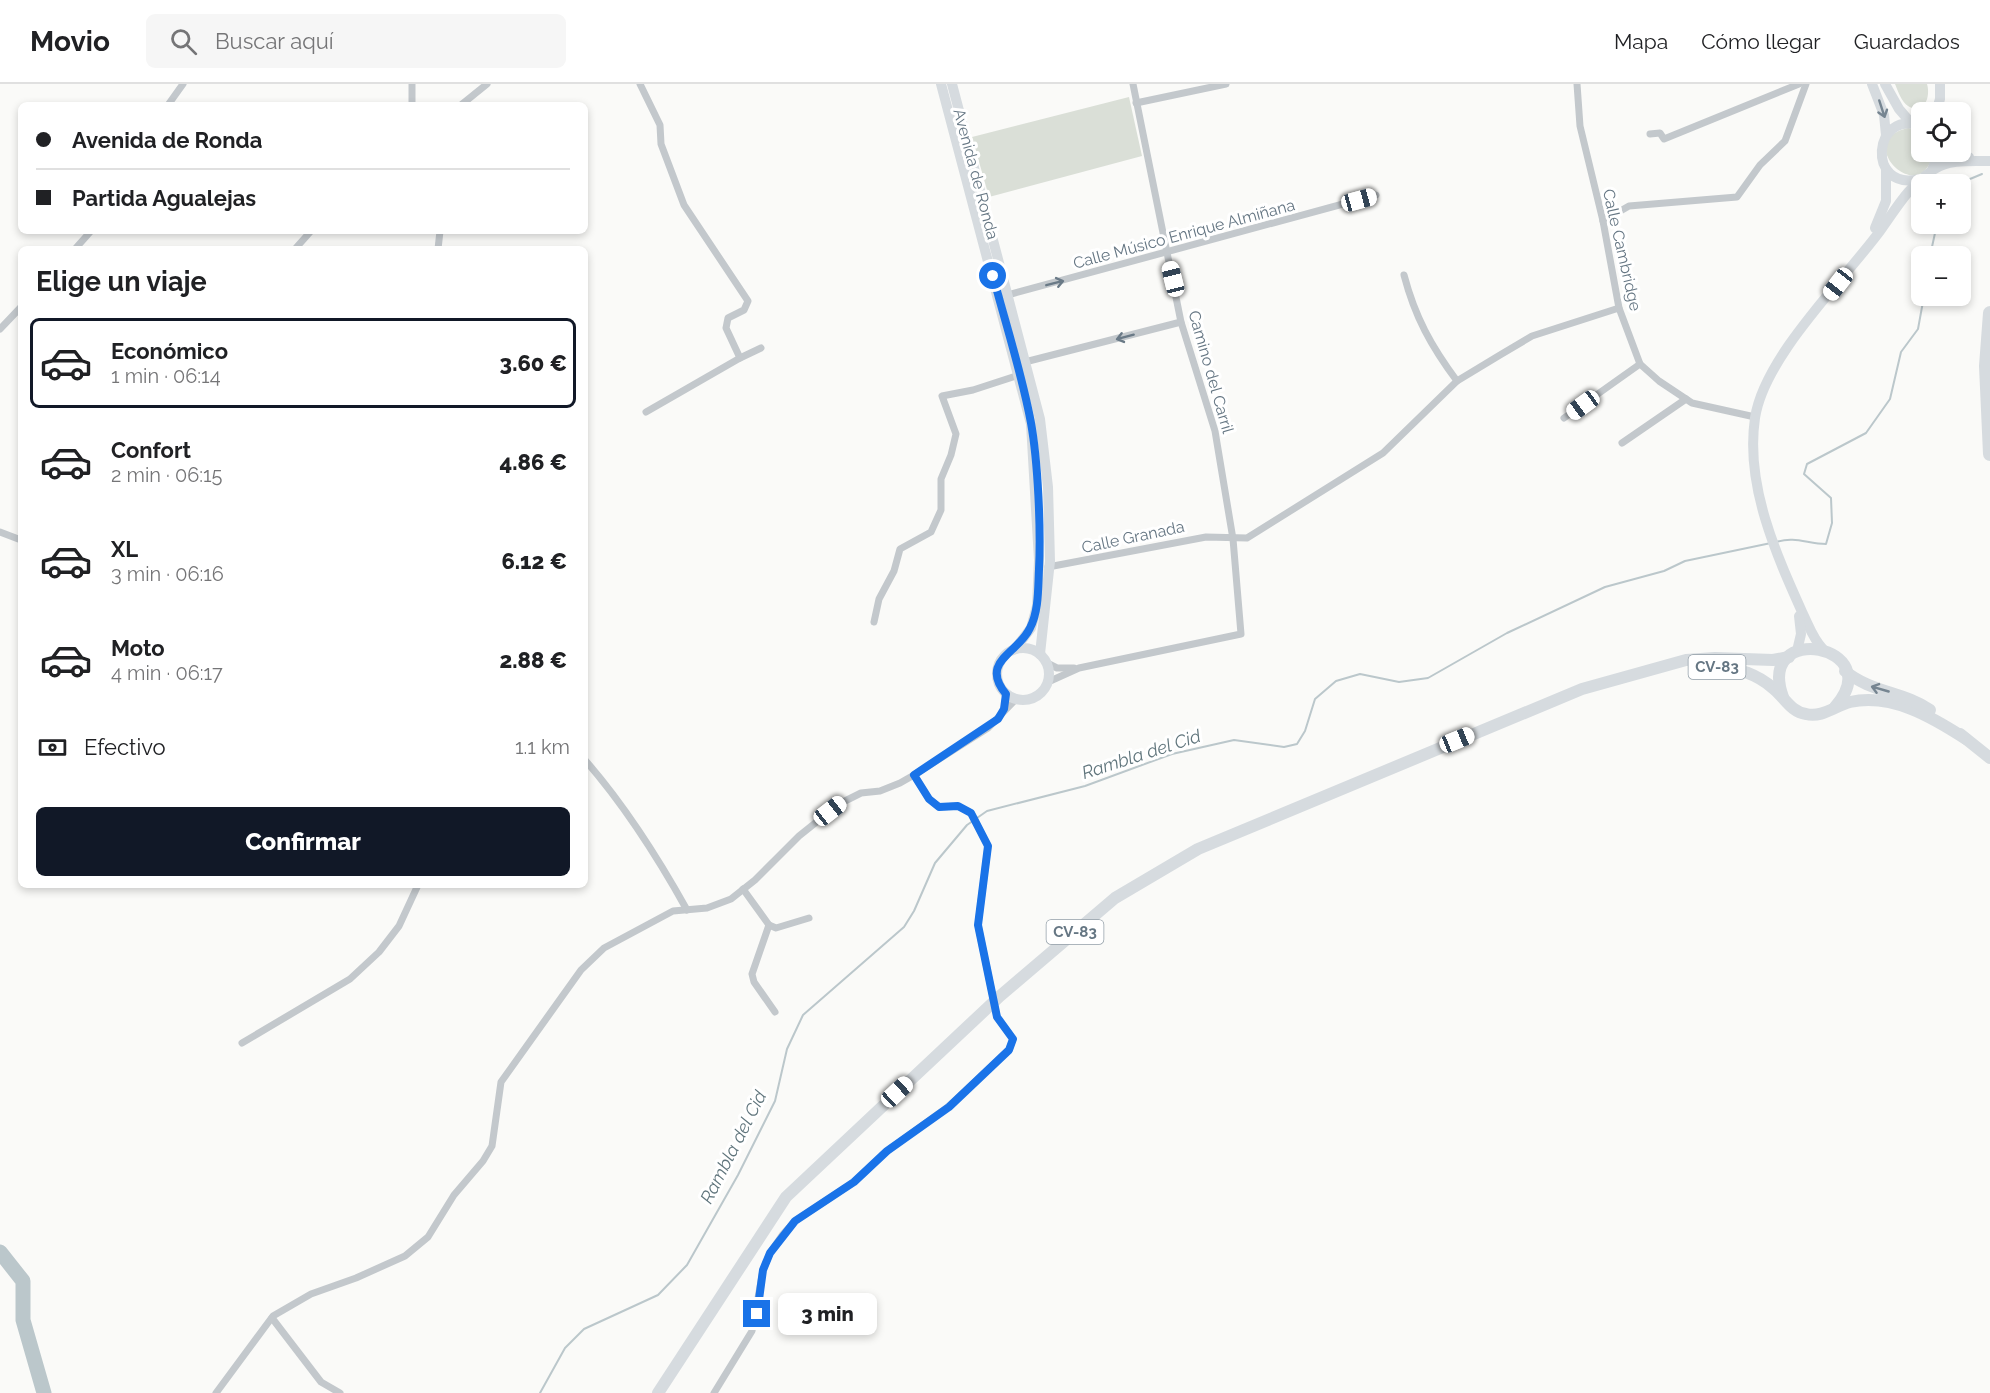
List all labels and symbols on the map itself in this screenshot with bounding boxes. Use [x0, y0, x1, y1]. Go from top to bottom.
one-way arrow [1877, 99, 1888, 118]
street label: Avenida de Ronda [949, 107, 1003, 241]
car [1339, 187, 1379, 213]
street label: Calle Cambridge [1599, 187, 1645, 313]
street label: Calle Músico Enrique Almiñana [1071, 195, 1297, 273]
car [1160, 259, 1186, 299]
route start [979, 262, 1006, 289]
car [1820, 264, 1856, 304]
one-way arrow [1045, 276, 1064, 288]
street label: Camino del Carril [1184, 308, 1238, 436]
one-way arrow [1116, 332, 1135, 344]
car [1563, 387, 1603, 423]
street label: Calle Granada [1080, 517, 1186, 557]
road number: CV-83 [1688, 655, 1746, 679]
one-way arrow [1871, 683, 1890, 694]
water label: Rambla del Cid [1079, 725, 1204, 783]
car [1437, 725, 1477, 755]
car [810, 793, 850, 829]
road number: CV-83 [1046, 920, 1104, 944]
car [878, 1073, 916, 1111]
water label: Rambla del Cid [696, 1086, 771, 1207]
callout: 3 min [778, 1293, 877, 1335]
route end [743, 1300, 770, 1327]

